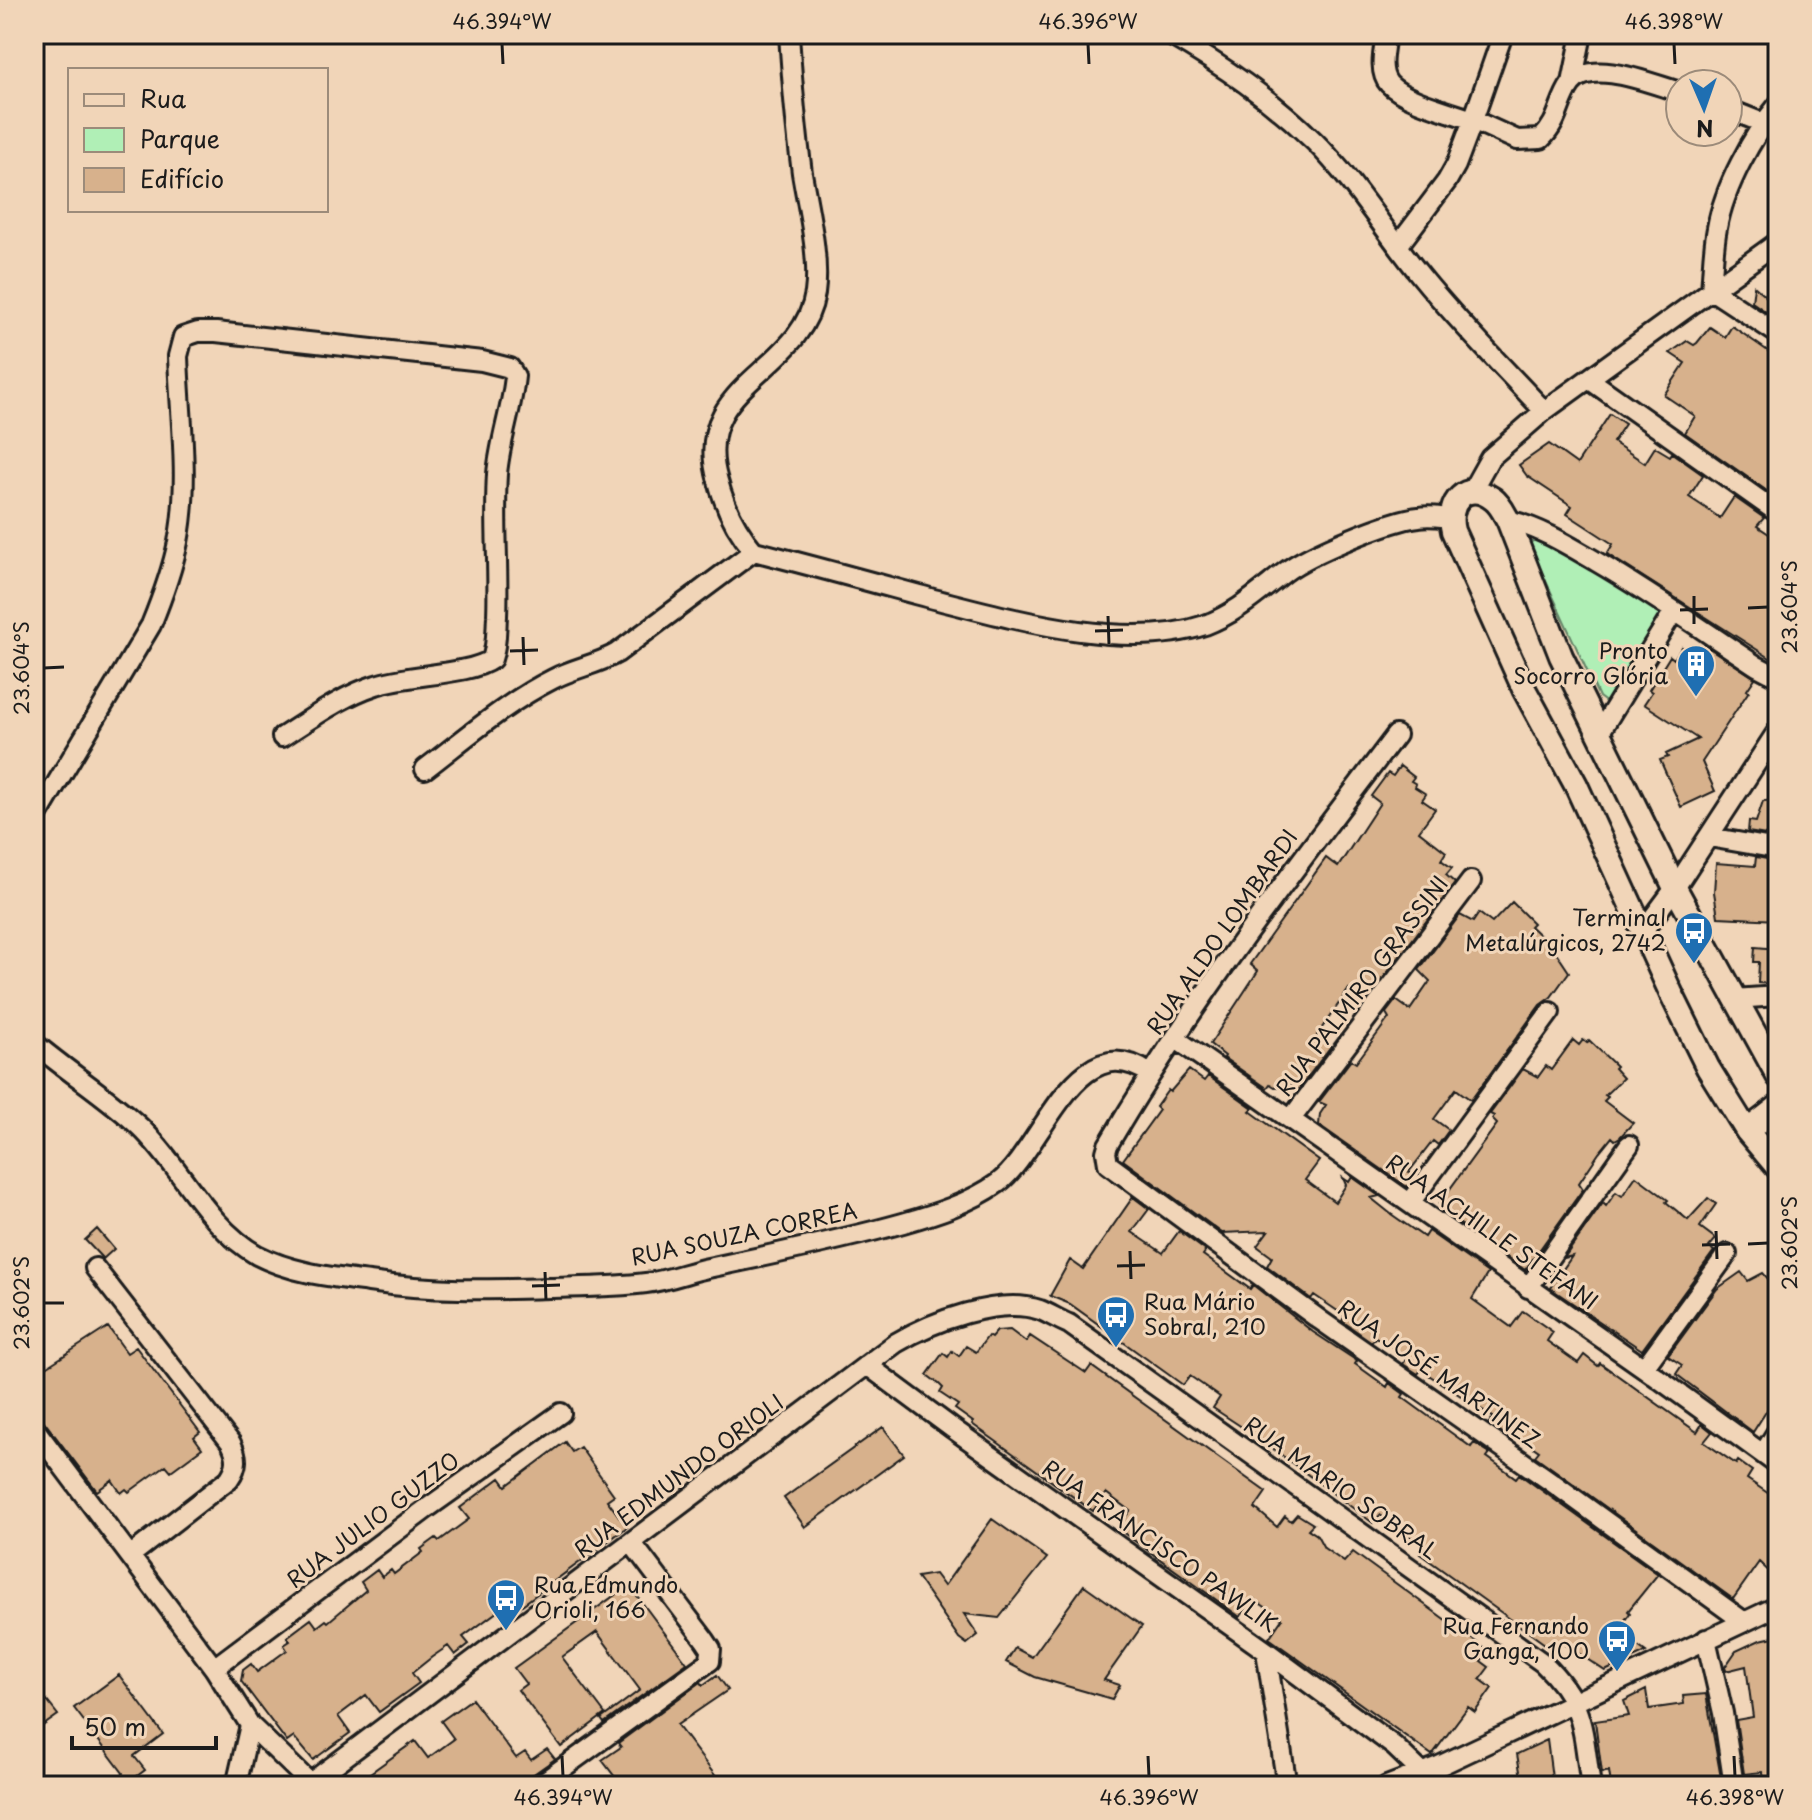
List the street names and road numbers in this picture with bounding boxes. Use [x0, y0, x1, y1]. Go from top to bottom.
street label: RUA ALDO LOMBARDI [1137, 822, 1304, 1040]
street label: RUA PALMIRO GRASSINI [1267, 868, 1455, 1102]
street label: RUA ACHILLE STEFANI [1380, 1145, 1606, 1317]
street label: RUA SOUZA CORREA [628, 1192, 860, 1273]
street label: RUA JOSÉ MARTINEZ [1332, 1290, 1548, 1455]
street label: RUA EDMUNDO ORIOLI [566, 1385, 790, 1565]
street label: RUA MARIO SOBRAL [1238, 1407, 1446, 1566]
street label: RUA JULIO GUZZO [279, 1443, 465, 1595]
street label: RUA FRANCISCO PAWLIK [1036, 1451, 1286, 1639]

